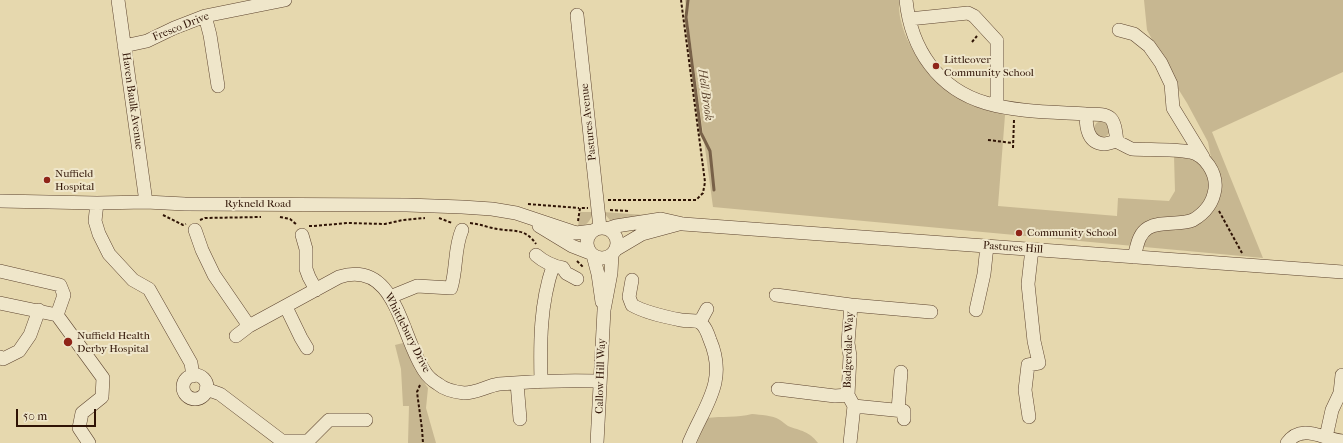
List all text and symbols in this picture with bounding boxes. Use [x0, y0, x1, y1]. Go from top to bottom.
street label: Fresco Drive [151, 10, 211, 44]
street label: Haven Baulk Avenue [119, 52, 145, 150]
place label: Littleover Community School [944, 53, 1034, 79]
marker: Littleover Community School [931, 61, 941, 71]
water label: Hell Brook [694, 68, 716, 122]
street label: Pastures Avenue [578, 83, 600, 161]
place label: Nuffield Hospital [55, 167, 94, 193]
marker: Nuffield Hospital [42, 175, 52, 185]
street label: Rykneld Road [225, 197, 291, 211]
place label: Community School [1027, 226, 1117, 240]
marker: Community School [1014, 228, 1024, 238]
street label: Pastures Hill [982, 239, 1044, 257]
street label: Whittlebury Drive [381, 291, 433, 375]
street label: Badgerdale Way [841, 311, 857, 389]
place label: Nuffield Health Derby Hospital [77, 329, 150, 355]
marker: Nuffield Health Derby Hospital [62, 336, 74, 348]
street label: Callow Hill Way [593, 338, 609, 414]
scale bar [18, 401, 98, 427]
text: 50 m [23, 409, 47, 423]

